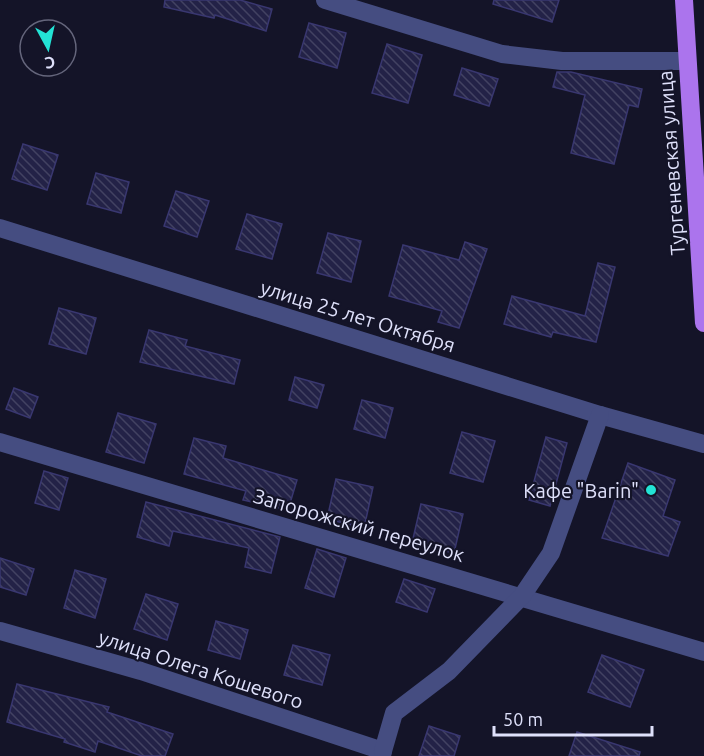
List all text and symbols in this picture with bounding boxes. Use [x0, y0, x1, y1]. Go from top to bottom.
north arrow [18, 18, 78, 78]
text: С [44, 53, 56, 72]
street label: Тургеневская улица [653, 70, 689, 256]
street label: улица 25 лет Октября [258, 275, 458, 357]
place label: Кафе "Barin" [523, 479, 639, 502]
marker: Кафе "Barin" [644, 483, 658, 497]
street label: Запорожский переулок [251, 484, 467, 566]
street label: улица Олега Кошевого [96, 625, 306, 713]
scale bar [494, 699, 652, 737]
text: 50 m [503, 709, 543, 729]

